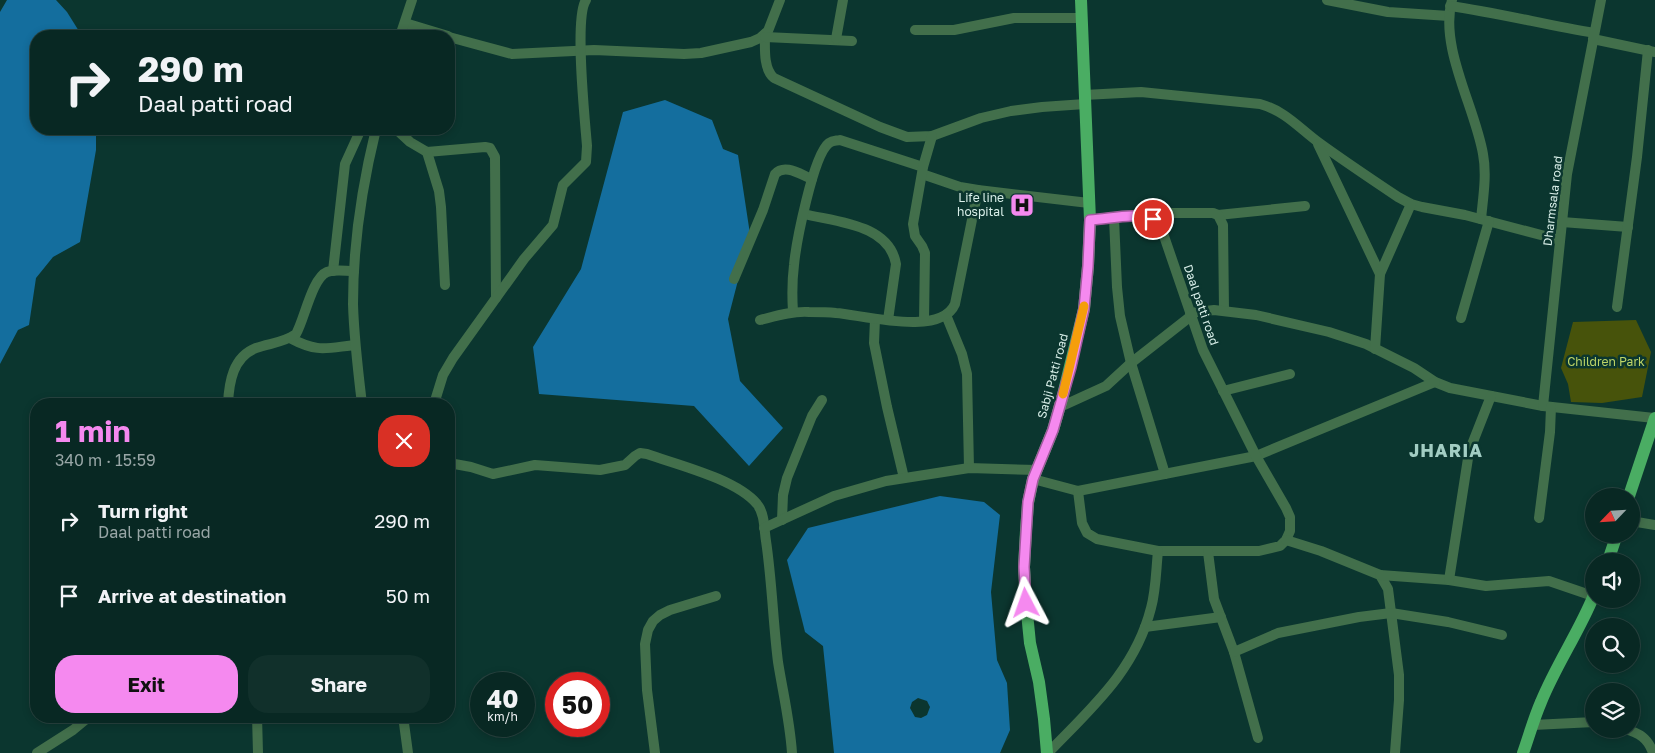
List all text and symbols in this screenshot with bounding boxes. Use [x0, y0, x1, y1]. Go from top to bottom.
text: 290 m [138, 48, 244, 90]
icon: right [55, 50, 120, 115]
text: Daal patti road [138, 90, 293, 117]
street label: Dharmsala road [1540, 155, 1565, 247]
place label: Life line hospital [957, 190, 1004, 219]
hospital icon: Life line hospital [1009, 192, 1035, 218]
pin [1132, 198, 1174, 240]
icon: arrive [1139, 205, 1167, 233]
street label: Daal patti road [1181, 262, 1222, 347]
street label: Sabji Patti road [1034, 332, 1071, 420]
park label: Children Park [1567, 354, 1645, 369]
text: 1 min [55, 413, 131, 449]
button: close [378, 415, 430, 467]
district label: JHARIA [1409, 439, 1483, 461]
text: 340 m · 15:59 [55, 450, 156, 470]
north arrow [1585, 488, 1640, 542]
map controls [1585, 488, 1640, 738]
text: Turn right [98, 499, 188, 522]
icon: right [55, 507, 83, 535]
text: 290 m [374, 509, 430, 532]
text: Daal patti road [98, 522, 211, 542]
button: sound [1585, 553, 1640, 608]
position arrow [999, 576, 1051, 628]
icon: arrive [55, 582, 83, 610]
text: Arrive at destination [98, 584, 286, 607]
text: 50 m [386, 584, 430, 607]
button: search [1585, 618, 1640, 673]
button: Exit [55, 655, 238, 713]
button: Share [248, 655, 430, 713]
speed limit sign: 50 [545, 672, 610, 737]
text: 40 [487, 683, 518, 714]
button: layers [1585, 683, 1640, 738]
text: km/h [487, 709, 518, 724]

